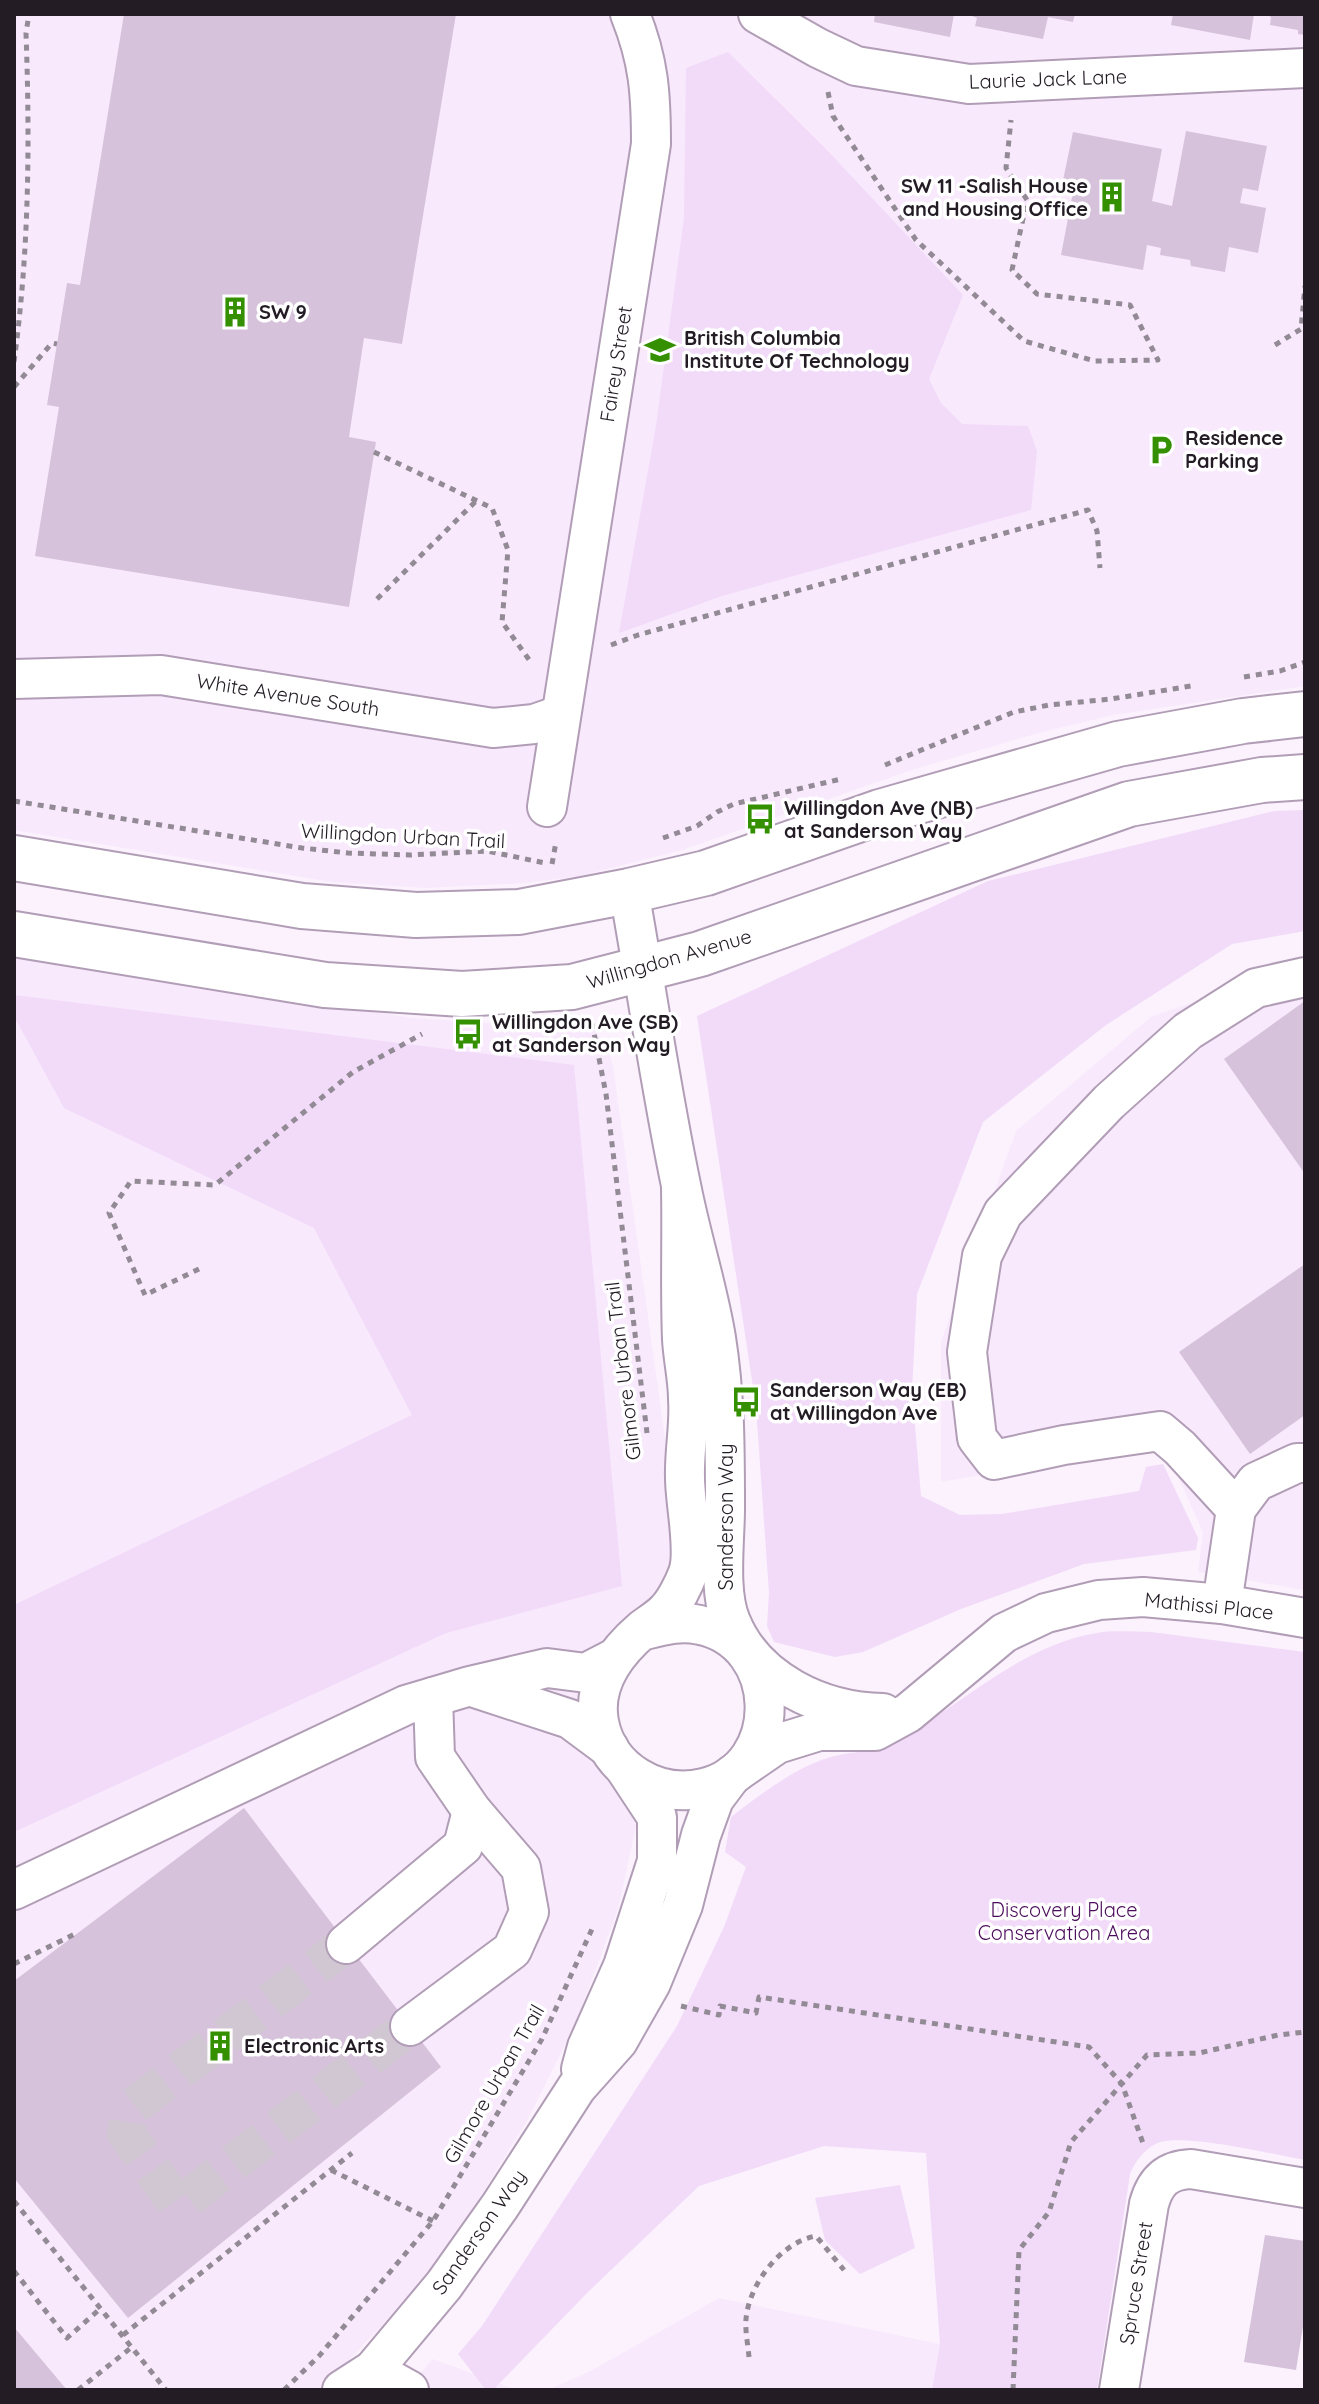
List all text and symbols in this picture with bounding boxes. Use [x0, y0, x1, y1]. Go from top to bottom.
street label: Laurie Jack Lane [968, 63, 1128, 94]
place label: SW 11 -Salish House and Housing Office [901, 173, 1088, 221]
building icon: SW 11 -Salish House and Housing Office [1095, 180, 1129, 214]
building icon: SW 9 [218, 295, 252, 329]
place label: SW 9 [259, 299, 307, 324]
street label: Fairey Street [594, 304, 637, 424]
place label: British Columbia Institute Of Technology [684, 325, 910, 373]
school or university icon: British Columbia Institute Of Technology [643, 333, 677, 367]
place label: Residence Parking [1185, 425, 1283, 473]
parking icon: Residence Parking [1144, 433, 1178, 467]
street label: White Avenue South [195, 668, 381, 721]
place label: Willingdon Ave (NB) at Sanderson Way [784, 795, 973, 843]
bus stop icon: Willingdon Ave (NB) at Sanderson Way [743, 802, 777, 836]
street label: Willingdon Urban Trail [300, 818, 506, 853]
street label: Willingdon Avenue [584, 923, 754, 994]
place label: Willingdon Ave (SB) at Sanderson Way [492, 1009, 678, 1057]
bus stop icon: Willingdon Ave (SB) at Sanderson Way [451, 1017, 485, 1051]
street label: Gilmore Urban Trail [599, 1280, 646, 1462]
place label: Sanderson Way (EB) at Willingdon Ave [770, 1377, 967, 1425]
bus stop icon: Sanderson Way (EB) at Willingdon Ave [729, 1385, 763, 1419]
street label: Sanderson Way [713, 1443, 738, 1591]
street label: Mathissi Place [1143, 1586, 1275, 1625]
park label: Discovery Place Conservation Area [978, 1897, 1150, 1945]
street label: Gilmore Urban Trail [438, 2000, 549, 2168]
building icon: Electronic Arts [203, 2029, 237, 2063]
place label: Electronic Arts [244, 2033, 384, 2058]
street label: Sanderson Way [426, 2164, 531, 2299]
street label: Spruce Street [1113, 2219, 1158, 2346]

